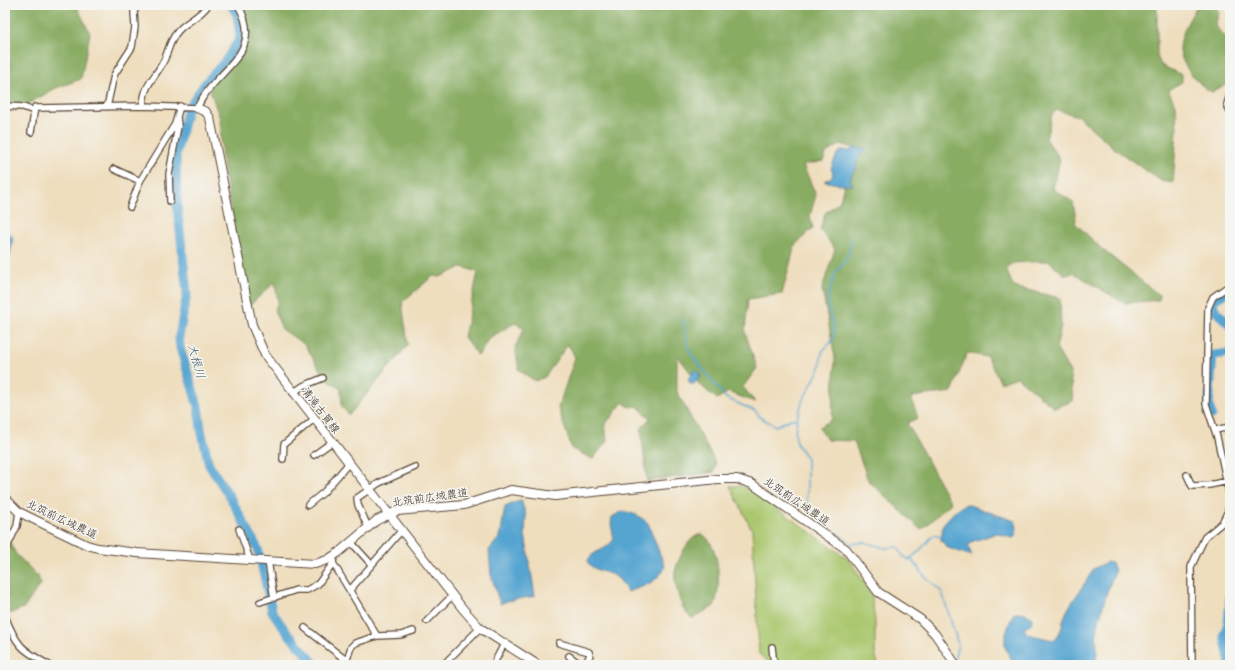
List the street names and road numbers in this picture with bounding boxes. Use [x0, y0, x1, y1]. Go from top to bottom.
street label: 清滝古賀線 [299, 384, 343, 436]
street label: 北筑前広域農道 [761, 474, 833, 528]
street label: 北筑前広域農道 [391, 485, 469, 509]
street label: 北筑前広域農道 [24, 496, 100, 542]

